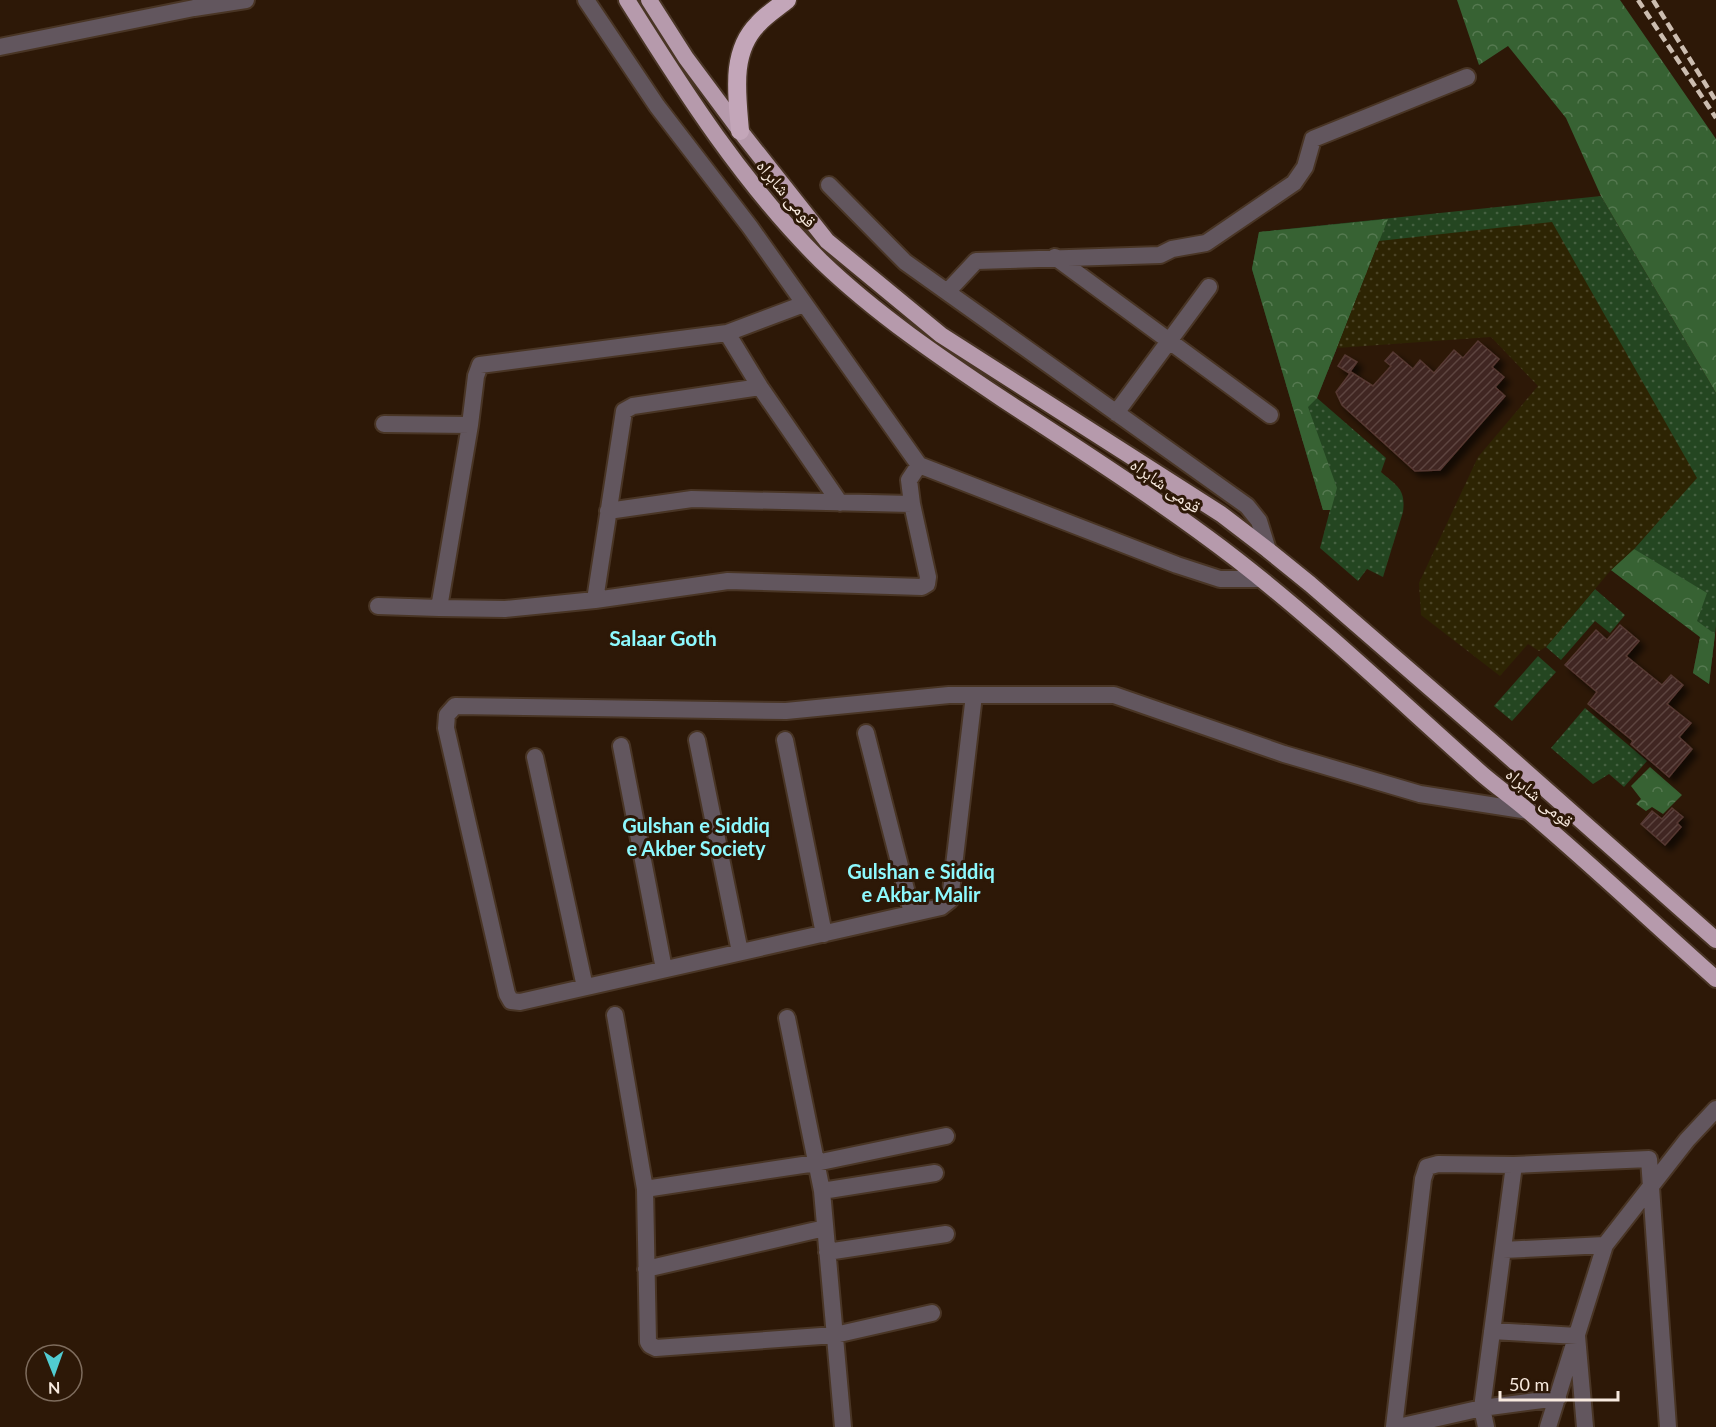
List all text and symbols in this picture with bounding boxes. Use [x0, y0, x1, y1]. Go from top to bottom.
street label: قومی شاہراہ [752, 155, 822, 232]
street label: قومی شاہراہ [1126, 453, 1206, 518]
district label: Salaar Goth [609, 625, 717, 650]
street label: قومی شاہراہ [1501, 762, 1578, 832]
district label: Gulshan e Siddiq e Akber Society [622, 813, 770, 860]
district label: Gulshan e Siddiq e Akbar Malir [847, 859, 995, 906]
north arrow [24, 1343, 84, 1403]
scale bar [1500, 1364, 1618, 1402]
text: 50 m [1509, 1373, 1549, 1395]
text: N [48, 1379, 61, 1398]

